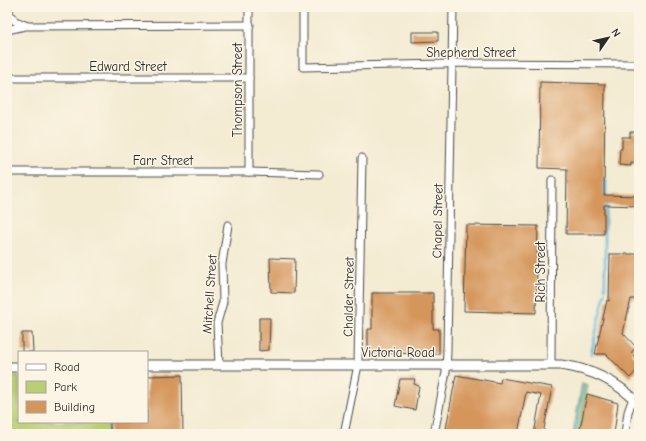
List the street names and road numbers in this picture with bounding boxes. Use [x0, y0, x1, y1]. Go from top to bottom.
street label: Thompson Street [230, 41, 245, 137]
street label: Shepherd Street [426, 45, 517, 60]
street label: Edward Street [89, 59, 168, 74]
street label: Farr Street [133, 153, 195, 168]
street label: Chapel Street [429, 182, 446, 259]
street label: Rich Street [533, 240, 548, 302]
street label: Mitchell Street [199, 253, 220, 334]
street label: Chalder Street [340, 256, 357, 337]
street label: Victoria Road [361, 345, 435, 360]

